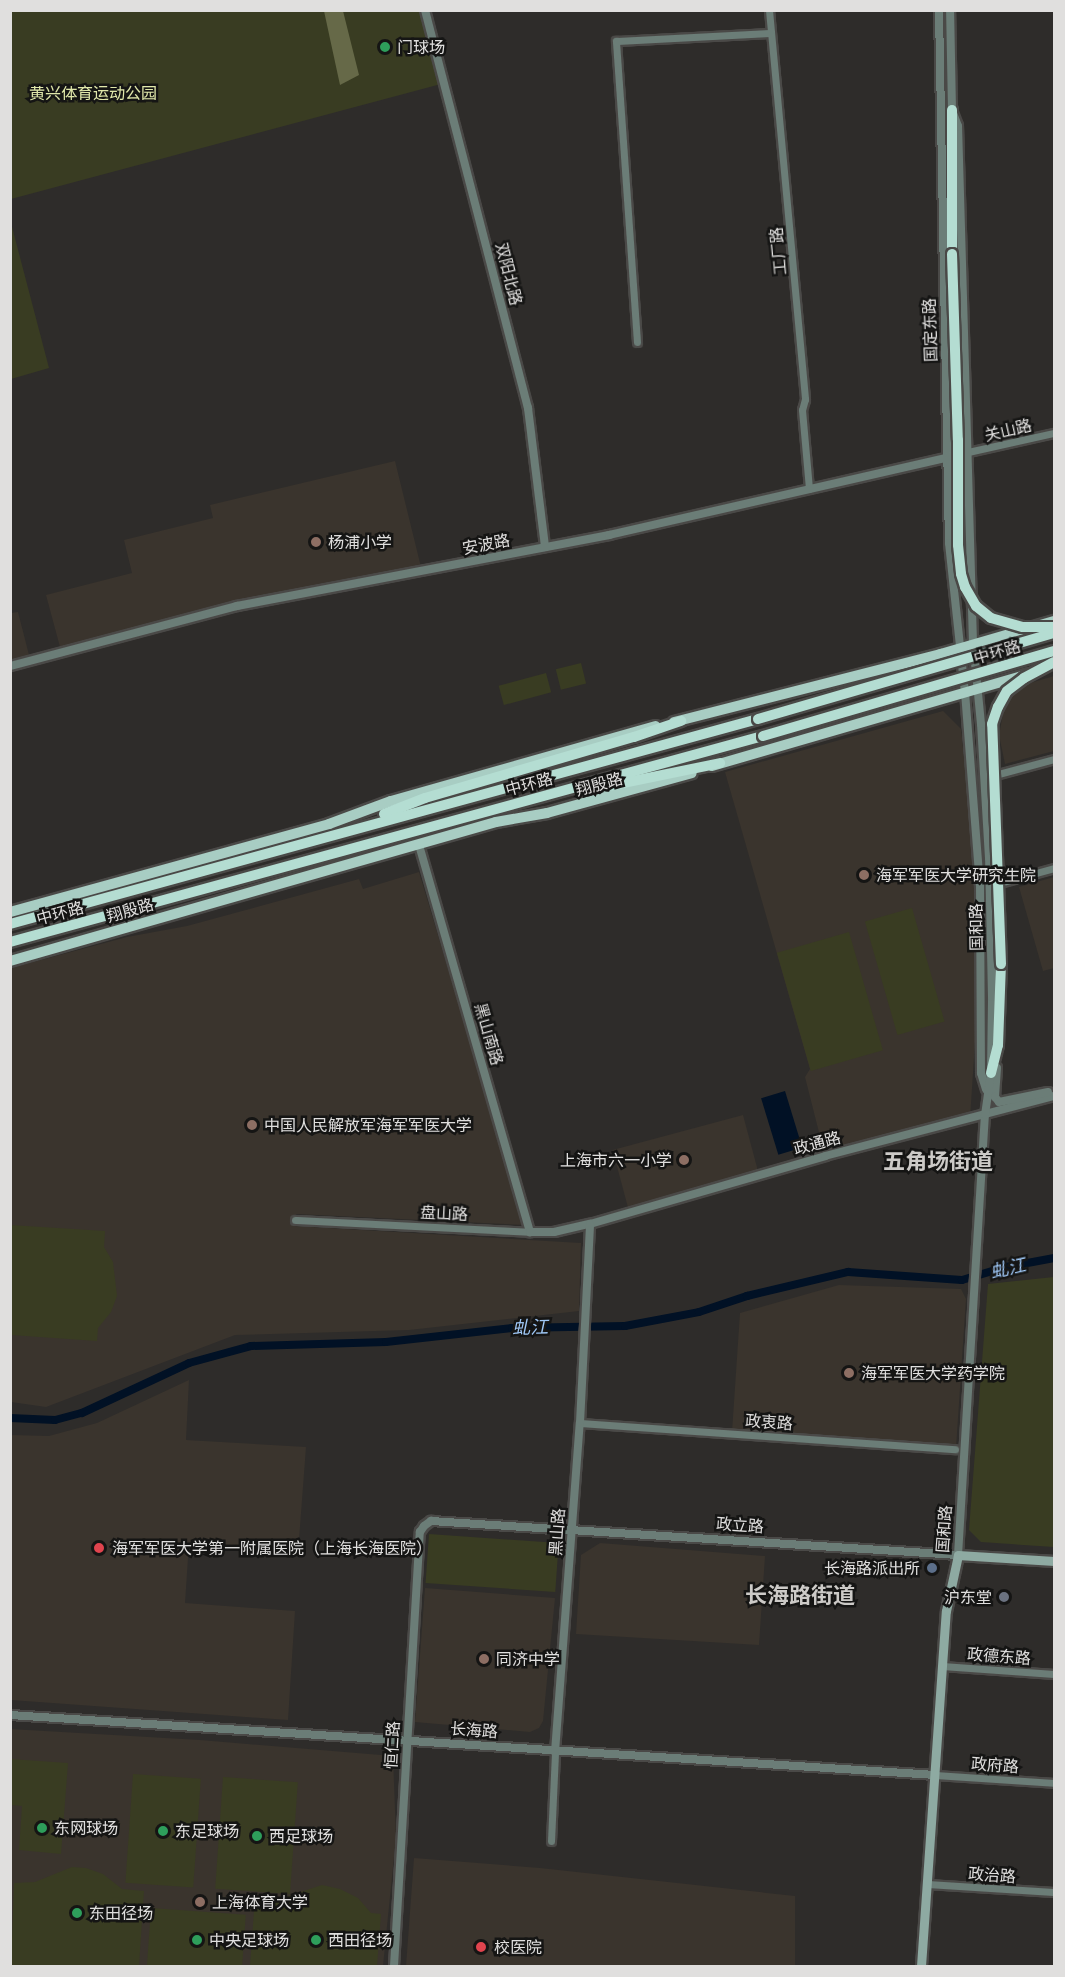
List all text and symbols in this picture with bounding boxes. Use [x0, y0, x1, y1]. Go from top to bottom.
place label: 门球场 [397, 37, 445, 57]
marker: 门球场 [378, 40, 392, 54]
park label: 黄兴体育运动公园 [29, 83, 157, 103]
street label: 工厂路 [766, 226, 790, 276]
street label: 双阳北路 [492, 241, 526, 307]
street label: 国定东路 [919, 298, 941, 362]
street label: 关山路 [982, 415, 1034, 445]
street label: 安波路 [461, 530, 511, 558]
place label: 杨浦小学 [328, 532, 392, 552]
marker: 杨浦小学 [309, 535, 323, 549]
street label: 中环路 [971, 636, 1023, 668]
street label: 中环路 [503, 769, 555, 799]
street label: 翔殷路 [573, 769, 625, 799]
place label: 海军军医大学研究生院 [876, 865, 1036, 885]
marker: 海军军医大学研究生院 [857, 868, 871, 882]
street label: 翔殷路 [104, 894, 156, 926]
street label: 中环路 [34, 898, 86, 928]
street label: 国和路 [966, 903, 986, 951]
street label: 黑山南路 [471, 1001, 507, 1067]
place label: 中国人民解放军海军军医大学 [264, 1115, 472, 1135]
marker: 中国人民解放军海军军医大学 [245, 1118, 259, 1132]
street label: 政通路 [791, 1128, 843, 1158]
district label: 五角场街道 [883, 1149, 993, 1175]
place label: 上海市六一小学 [560, 1150, 672, 1170]
marker: 上海市六一小学 [677, 1153, 691, 1167]
street label: 盘山路 [420, 1202, 468, 1224]
water label: 虬江 [988, 1254, 1028, 1284]
water label: 虬江 [512, 1317, 548, 1339]
place label: 海军军医大学药学院 [861, 1363, 1005, 1383]
marker: 海军军医大学药学院 [842, 1366, 856, 1380]
street label: 政衷路 [744, 1411, 794, 1433]
street label: 国和路 [933, 1504, 955, 1554]
street label: 黑山路 [546, 1507, 568, 1557]
street label: 政立路 [715, 1514, 765, 1536]
place label: 海军军医大学第一附属医院（上海长海医院） [112, 1538, 432, 1558]
marker: 海军军医大学第一附属医院（上海长海医院） [90, 1539, 108, 1557]
place label: 长海路派出所 [824, 1558, 920, 1578]
marker: 长海路派出所 [925, 1561, 939, 1575]
district label: 长海路街道 [745, 1583, 855, 1609]
place label: 沪东堂 [944, 1587, 992, 1607]
marker: 沪东堂 [997, 1590, 1011, 1604]
street label: 政德东路 [966, 1644, 1032, 1668]
place label: 同济中学 [496, 1649, 560, 1669]
marker: 同济中学 [477, 1652, 491, 1666]
street label: 长海路 [449, 1719, 499, 1741]
street label: 恒仁路 [381, 1721, 403, 1769]
street label: 政府路 [970, 1754, 1020, 1776]
place label: 东网球场 [54, 1818, 118, 1838]
marker: 东网球场 [35, 1821, 49, 1835]
place label: 东足球场 [175, 1821, 239, 1841]
marker: 东足球场 [156, 1824, 170, 1838]
place label: 西足球场 [269, 1826, 333, 1846]
marker: 西足球场 [250, 1829, 264, 1843]
street label: 政治路 [967, 1864, 1017, 1886]
place label: 上海体育大学 [212, 1892, 308, 1912]
marker: 上海体育大学 [193, 1895, 207, 1909]
place label: 东田径场 [89, 1903, 153, 1923]
marker: 东田径场 [70, 1906, 84, 1920]
place label: 中央足球场 [209, 1930, 289, 1950]
place label: 西田径场 [328, 1930, 392, 1950]
marker: 中央足球场 [190, 1933, 204, 1947]
marker: 西田径场 [309, 1933, 323, 1947]
place label: 校医院 [494, 1937, 542, 1957]
marker: 校医院 [472, 1938, 490, 1956]

